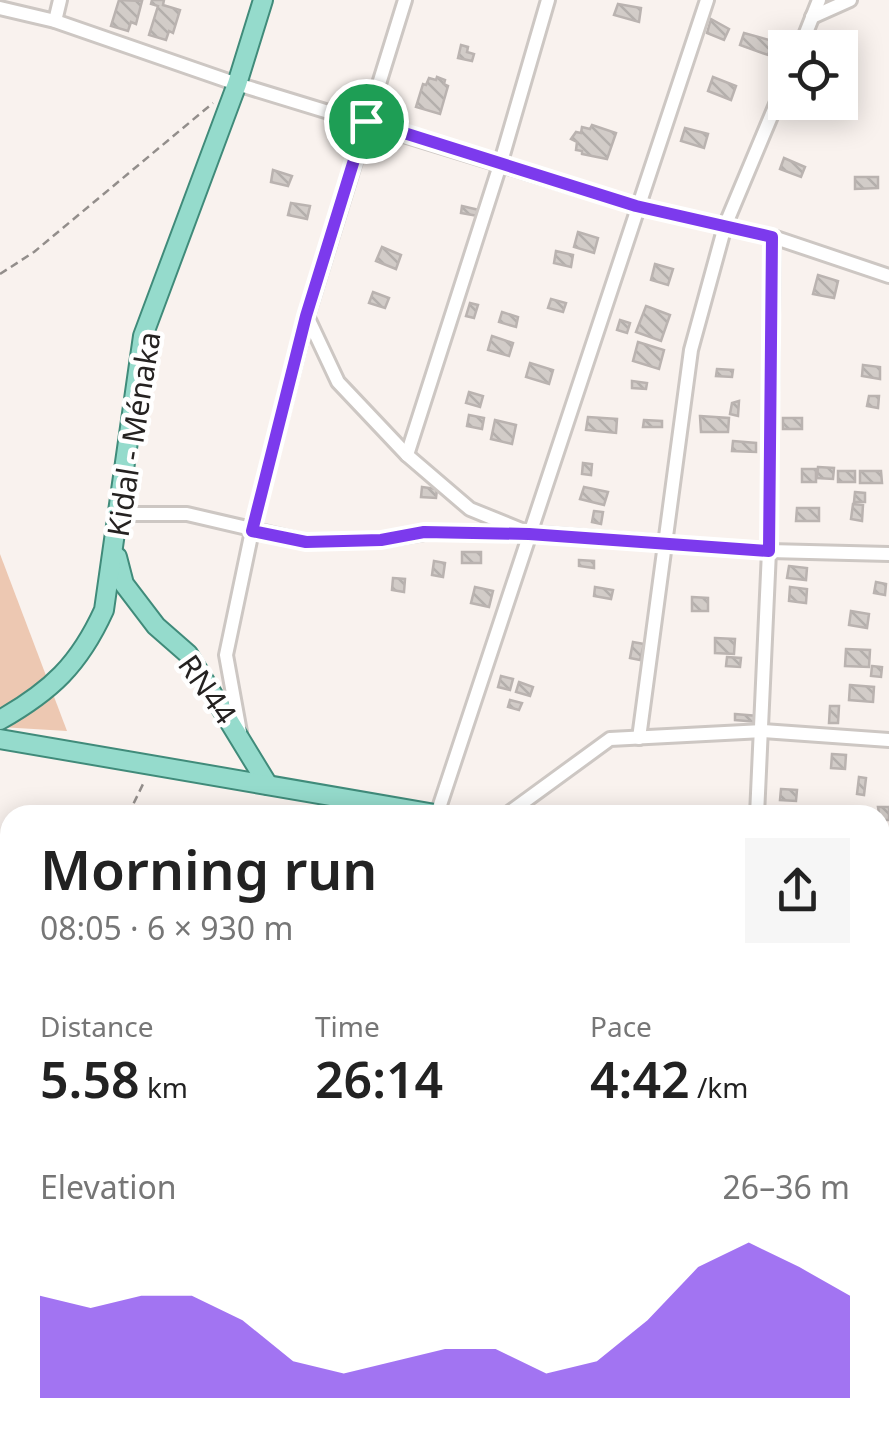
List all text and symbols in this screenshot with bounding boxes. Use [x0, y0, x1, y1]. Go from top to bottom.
map controls [768, 30, 858, 120]
button: locate [768, 30, 858, 120]
pin [324, 79, 409, 164]
icon: arrive [339, 94, 394, 149]
street label: Kidal - Ménaka [97, 329, 169, 539]
street label: RN44 [169, 646, 247, 732]
text: Morning run [40, 831, 377, 906]
button: share [745, 838, 850, 943]
text: 08:05 · 6 × 930 m [40, 906, 293, 949]
text: Distance [40, 1007, 153, 1045]
text: Time [315, 1007, 380, 1045]
text: Pace [590, 1007, 652, 1045]
text: 5.58 [40, 1045, 140, 1113]
text: 26:14 [315, 1045, 443, 1113]
text: 4:42 [590, 1045, 690, 1113]
text: km [140, 1068, 188, 1106]
text: /km [690, 1068, 748, 1106]
text: Elevation [40, 1165, 177, 1208]
text: 26–36 m [723, 1165, 850, 1208]

